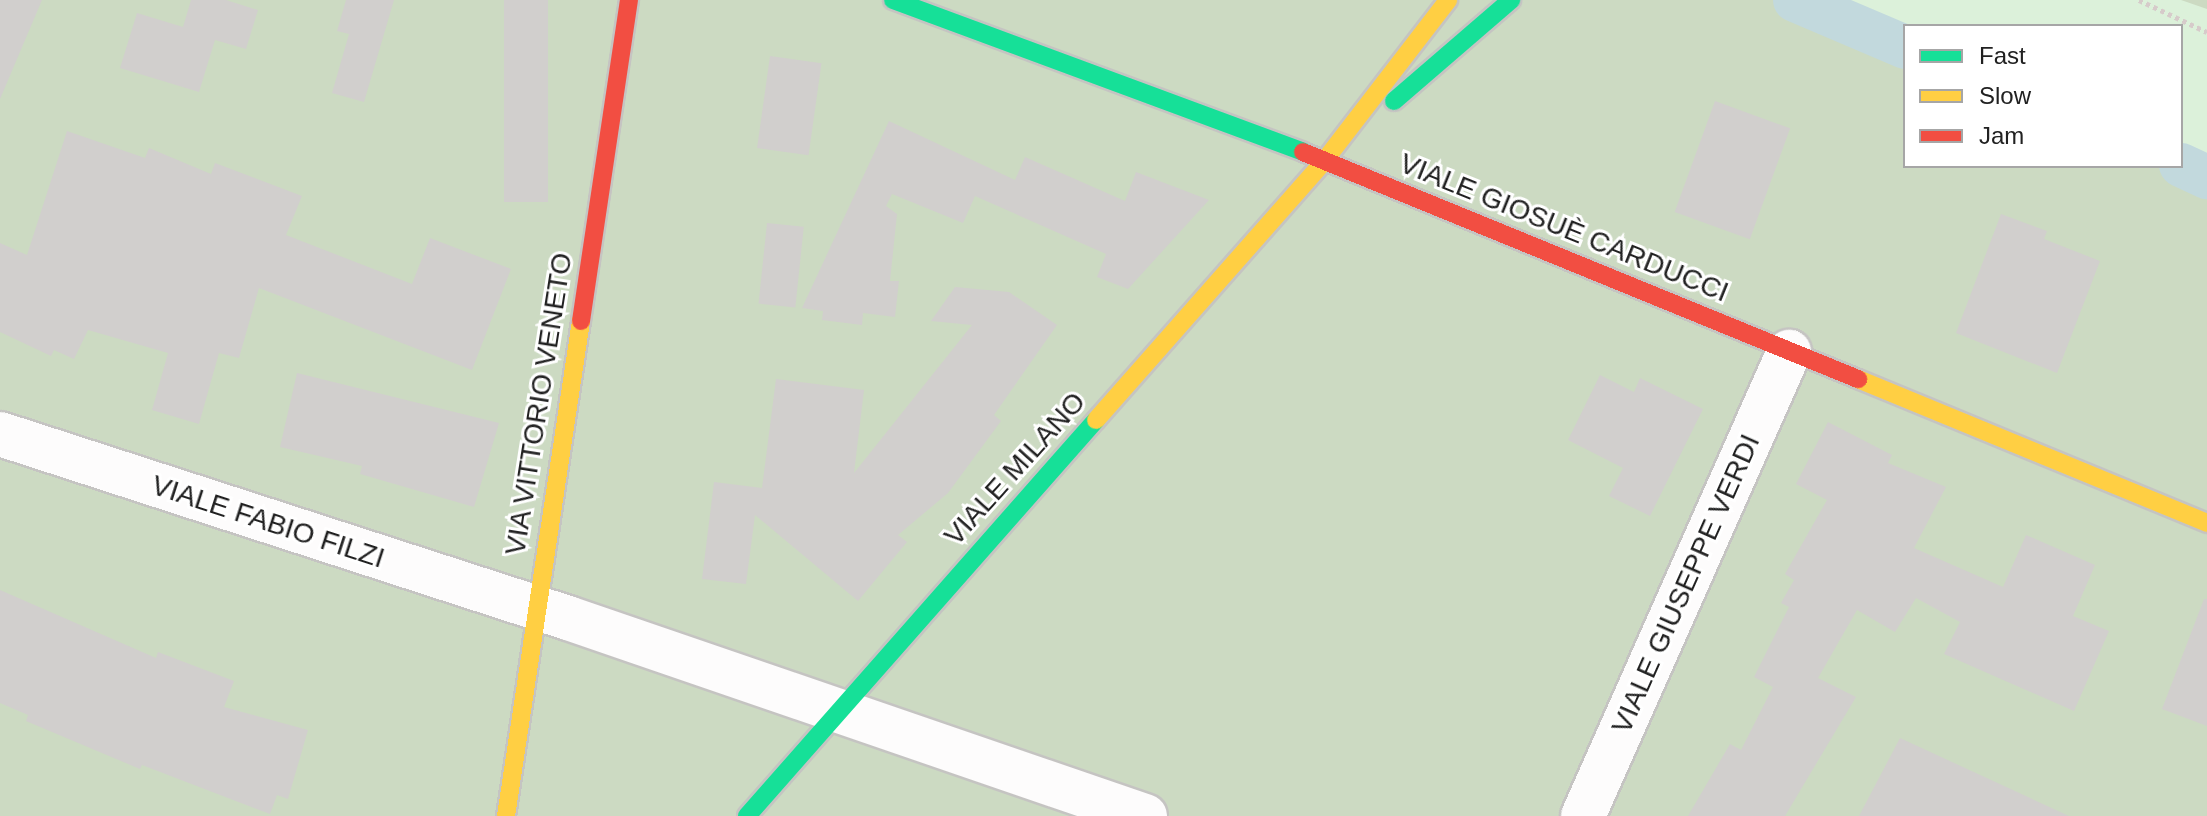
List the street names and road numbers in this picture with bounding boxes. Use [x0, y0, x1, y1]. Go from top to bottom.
street label: VIALE GIOSUÈ CARDUCCI [1395, 147, 1733, 309]
street label: VIA VITTORIO VENETO [498, 250, 580, 558]
street label: VIALE MILANO [937, 385, 1093, 553]
street label: VIALE GIUSEPPE VERDI [1605, 429, 1767, 739]
street label: VIALE FABIO FILZI [147, 469, 389, 575]

